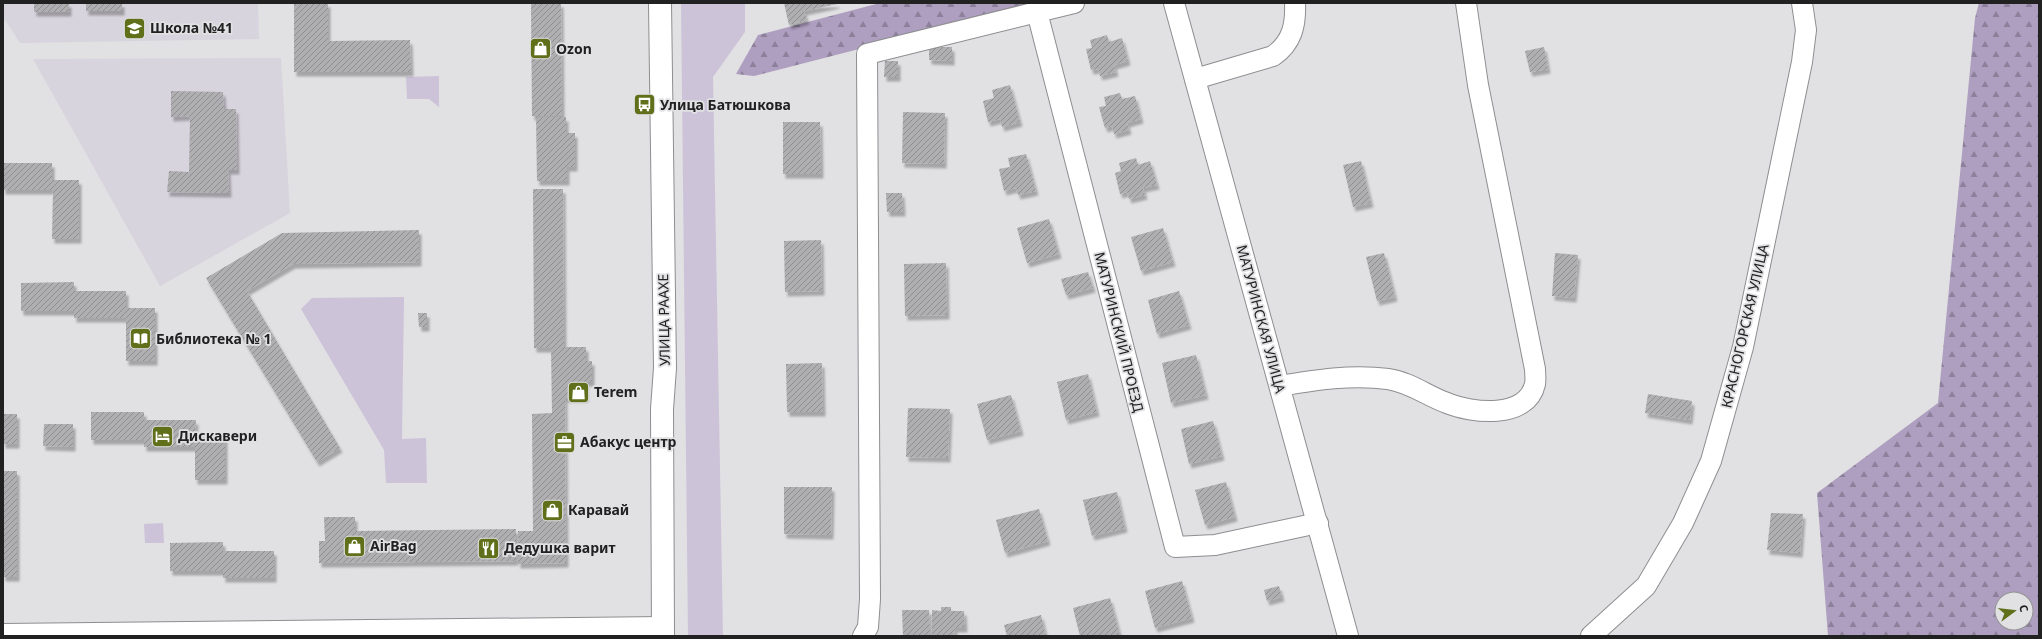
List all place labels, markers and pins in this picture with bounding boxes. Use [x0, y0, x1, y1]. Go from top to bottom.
school or university icon: Школа №41 [121, 15, 147, 41]
place label: Школа №41 [150, 18, 233, 37]
shop icon: Ozon [528, 36, 554, 62]
place label: Ozon [556, 39, 592, 58]
bus stop icon: Улица Батюшкова [631, 92, 657, 118]
place label: Улица Батюшкова [660, 95, 791, 114]
library icon: Библиотека № 1 [128, 326, 154, 352]
place label: Библиотека № 1 [156, 329, 271, 348]
shop icon: Terem [565, 379, 591, 405]
place label: Terem [594, 382, 637, 401]
hotel icon: Дискавери [149, 423, 175, 449]
place label: Дискавери [178, 426, 257, 445]
office icon: Абакус центр [552, 429, 578, 455]
place label: Абакус центр [580, 432, 676, 451]
shop icon: Каравай [540, 497, 566, 523]
place label: Каравай [568, 500, 629, 519]
shop icon: AirBag [342, 533, 368, 559]
restaurant icon: Дедушка варит [475, 535, 501, 561]
place label: AirBag [370, 536, 417, 555]
place label: Дедушка варит [504, 538, 616, 557]

